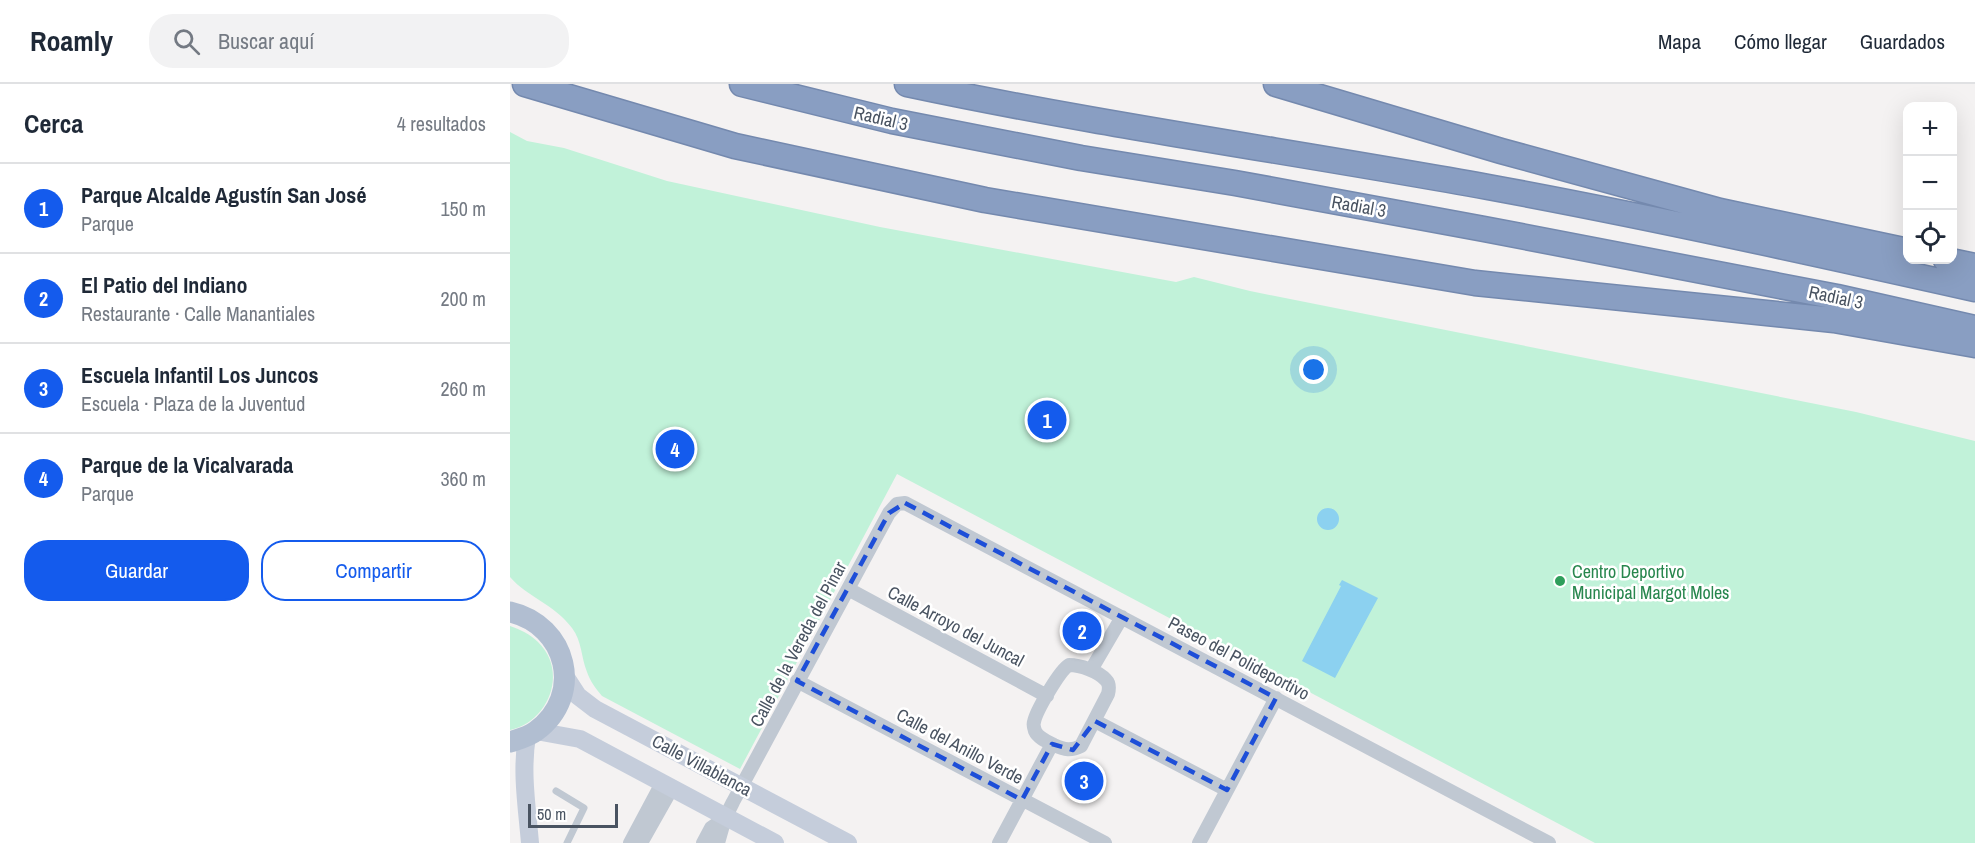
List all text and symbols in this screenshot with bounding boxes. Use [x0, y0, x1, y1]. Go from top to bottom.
search box [149, 14, 569, 68]
text: Roamly [30, 22, 113, 60]
icon: search [170, 25, 203, 58]
text: Buscar aquí [218, 26, 314, 56]
text: Mapa [1658, 27, 1701, 56]
text: Cómo llegar [1734, 27, 1827, 56]
text: Guardados [1860, 27, 1945, 56]
street label: Radial 3 [851, 100, 911, 136]
map controls [1903, 102, 1957, 264]
button: + [1903, 102, 1957, 156]
text: Cerca [24, 106, 83, 141]
text: 4 resultados [397, 110, 486, 137]
button: − [1903, 156, 1957, 210]
text: Parque Alcalde Agustín San José [81, 180, 366, 210]
street label: Radial 3 [1330, 189, 1388, 223]
text: 1 [39, 195, 48, 222]
text: 150 m [440, 195, 486, 222]
text: Parque [81, 210, 134, 237]
button: locate [1903, 210, 1957, 264]
text: El Patio del Indiano [81, 270, 247, 300]
street label: Radial 3 [1807, 279, 1865, 315]
text: 2 [39, 285, 48, 312]
text: 200 m [440, 285, 486, 312]
text: Restaurante · Calle Manantiales [81, 300, 315, 327]
your location [1299, 355, 1328, 384]
text: Escuela Infantil Los Juncos [81, 360, 319, 390]
text: 3 [39, 375, 48, 402]
text: 260 m [440, 375, 486, 402]
text: Escuela · Plaza de la Juventud [81, 390, 305, 417]
pin: 1 [1028, 398, 1066, 442]
pin: 4 [656, 426, 694, 472]
text: Parque de la Vicalvarada [81, 450, 293, 480]
text: 4 [39, 465, 48, 492]
text: 360 m [440, 465, 486, 492]
text: Parque [81, 480, 134, 507]
button: Guardar [24, 540, 249, 601]
button: Compartir [261, 540, 486, 601]
street label: Calle de la Vereda del Pinar [744, 557, 852, 731]
place label: Centro Deportivo Municipal Margot Moles [1572, 559, 1730, 605]
marker: Centro Deportivo Municipal Margot Moles [1553, 574, 1567, 588]
street label: Calle Arroyo del Juncal [883, 580, 1029, 672]
pin: 2 [1062, 608, 1102, 654]
street label: Paseo del Polideportivo [1164, 610, 1314, 706]
street label: Calle del Anillo Verde [892, 702, 1028, 790]
street label: Calle Villablanca [648, 728, 756, 802]
pin: 3 [1064, 758, 1104, 804]
scale bar [528, 801, 618, 828]
text: 50 m [537, 803, 566, 825]

